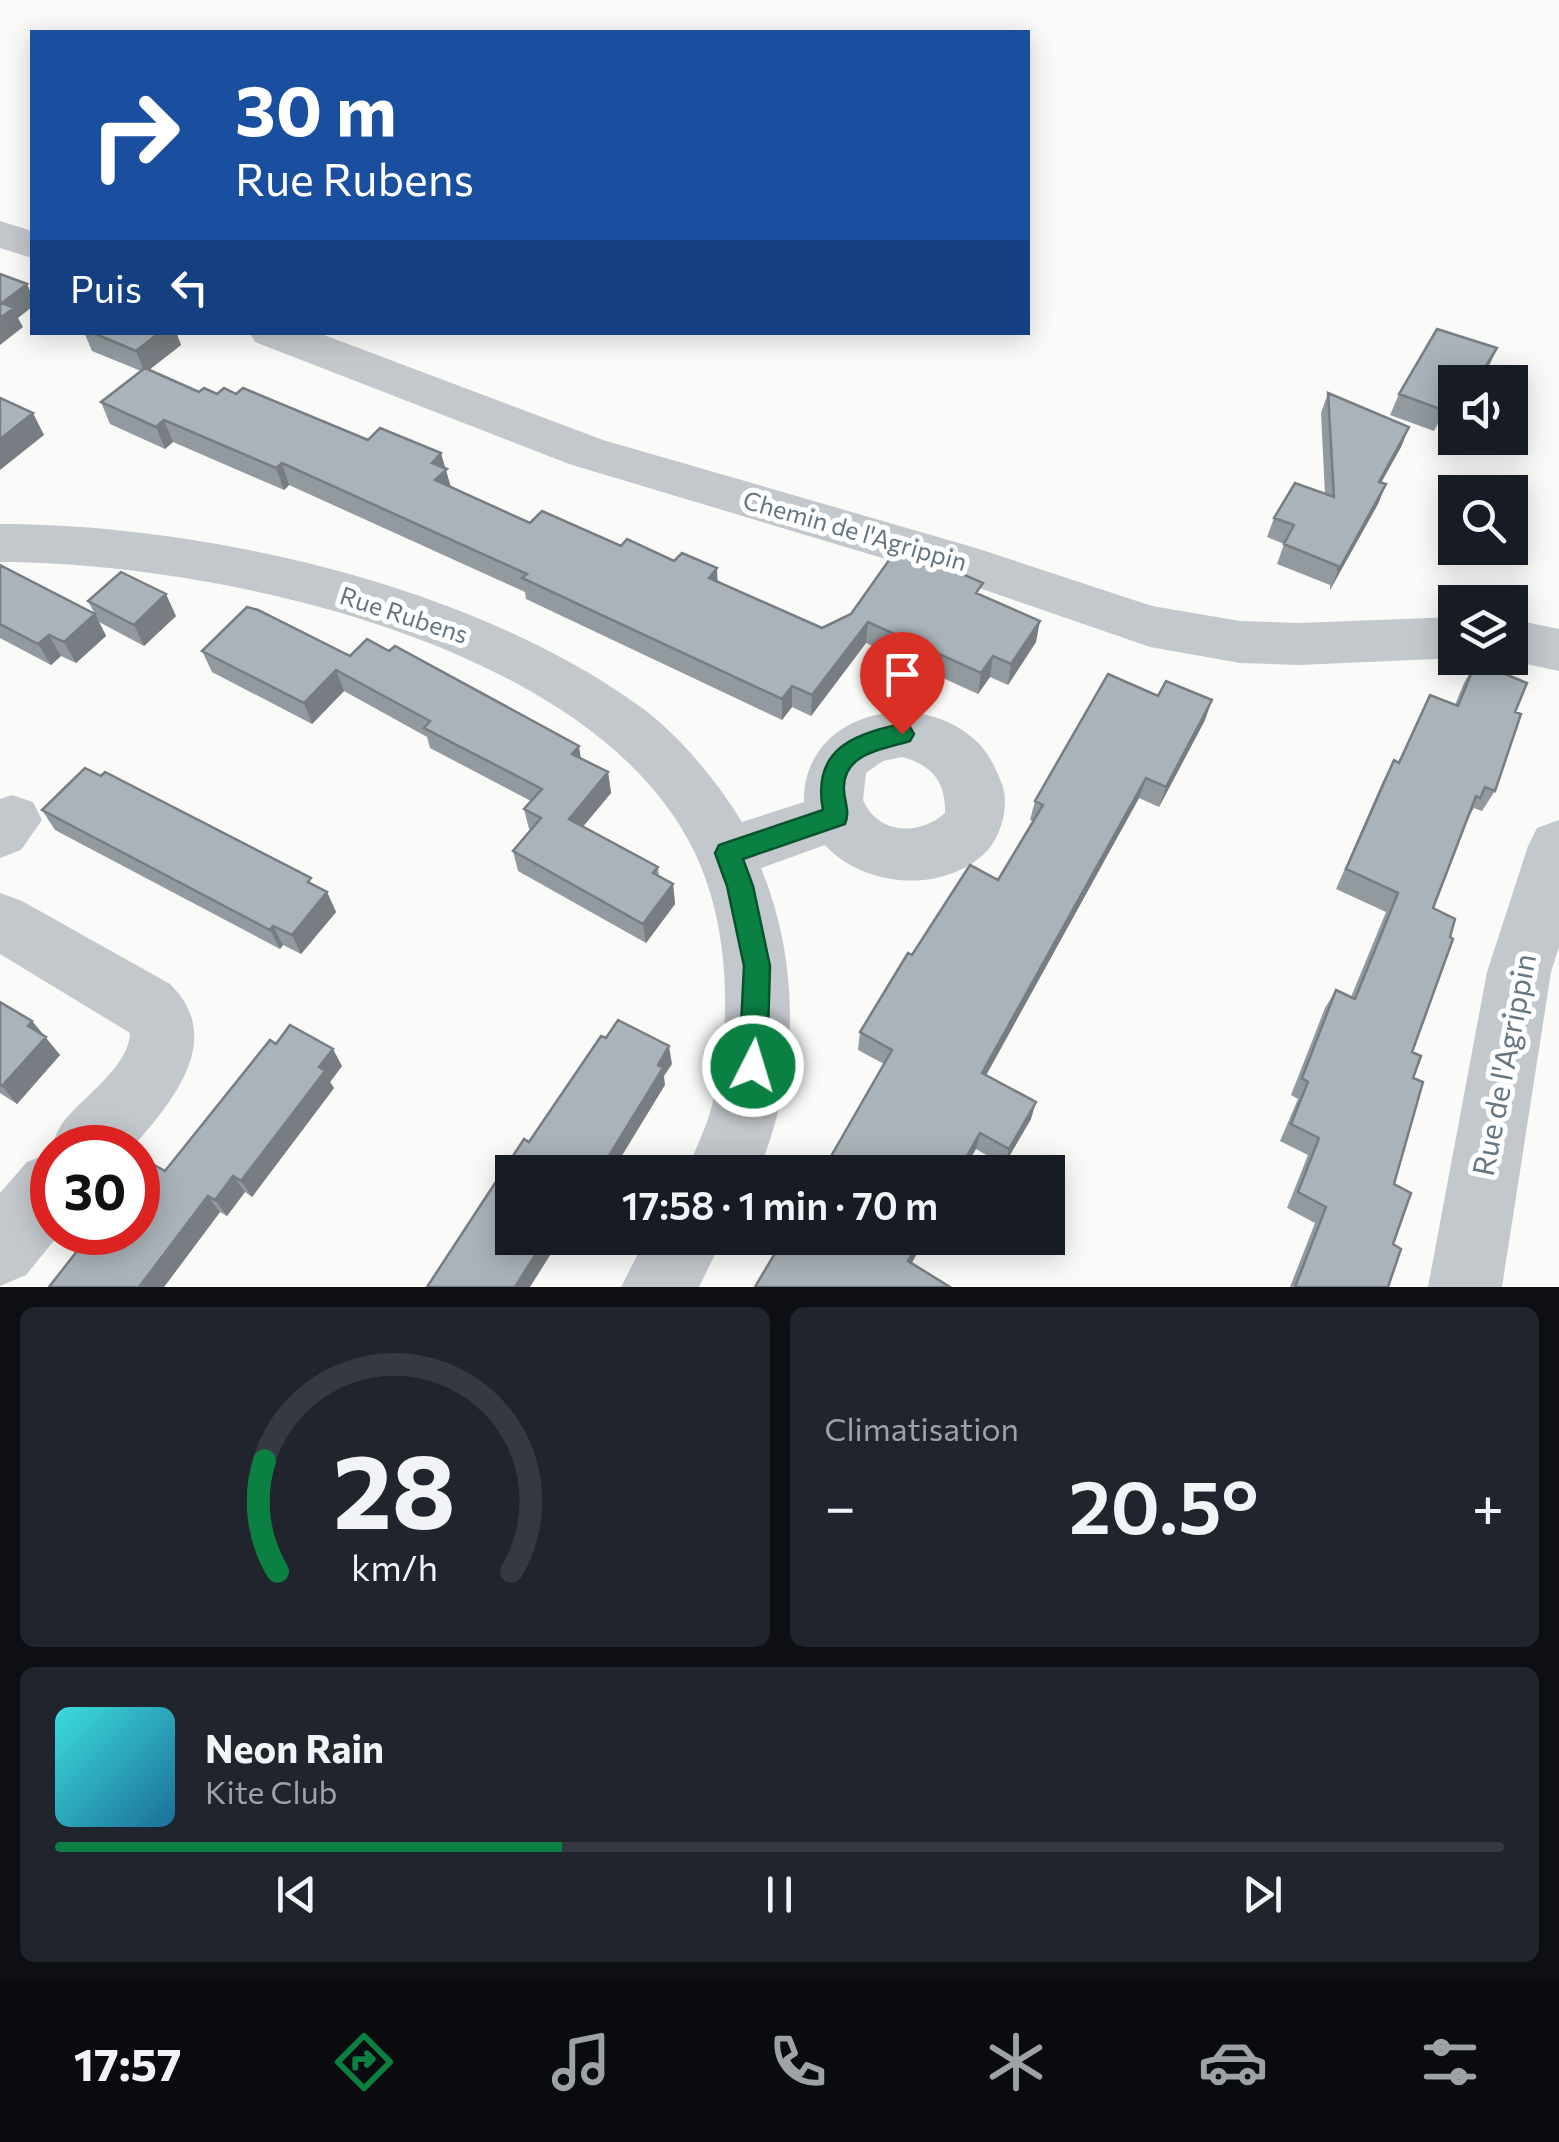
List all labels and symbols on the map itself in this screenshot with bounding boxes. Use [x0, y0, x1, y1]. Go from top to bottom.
street label: Chemin de l'Agrippin [740, 484, 971, 576]
street label: Rue Rubens [337, 579, 472, 649]
pin [860, 632, 945, 735]
street label: Rue de l'Agrippin [1463, 950, 1542, 1179]
position arrow [701, 1014, 805, 1118]
speed limit sign: 30 [30, 1125, 160, 1255]

